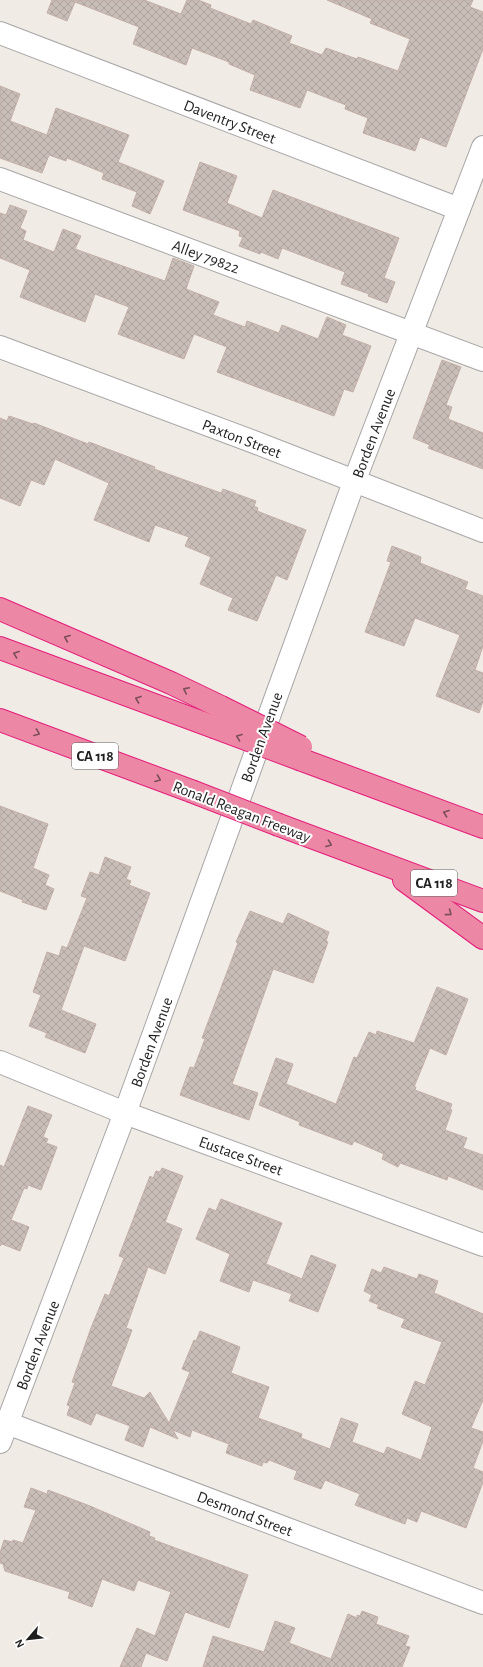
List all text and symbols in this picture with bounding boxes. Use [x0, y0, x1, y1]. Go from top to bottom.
street label: Daventry Street [181, 97, 278, 148]
street label: Alley 79822 [170, 237, 241, 277]
street label: Borden Avenue [350, 386, 398, 480]
street label: Paxton Street [200, 417, 283, 461]
one-way arrow [63, 635, 71, 643]
one-way arrow [12, 650, 19, 658]
one-way arrow [182, 687, 190, 695]
street label: Borden Avenue [238, 690, 286, 784]
one-way arrow [134, 695, 141, 703]
one-way arrow [33, 729, 40, 737]
one-way arrow [236, 733, 243, 741]
road number: CA 118 [72, 743, 118, 769]
one-way arrow [155, 775, 162, 783]
street label: Ronald Reagan Freeway [170, 778, 313, 847]
one-way arrow [443, 810, 450, 818]
one-way arrow [325, 839, 332, 847]
road number: CA 118 [411, 870, 457, 896]
one-way arrow [444, 908, 451, 915]
street label: Borden Avenue [128, 995, 176, 1089]
street label: Eustace Street [197, 1133, 285, 1178]
street label: Borden Avenue [14, 1298, 62, 1392]
street label: Desmond Street [195, 1488, 295, 1539]
north arrow [8, 1619, 48, 1659]
text: N [13, 1637, 26, 1649]

